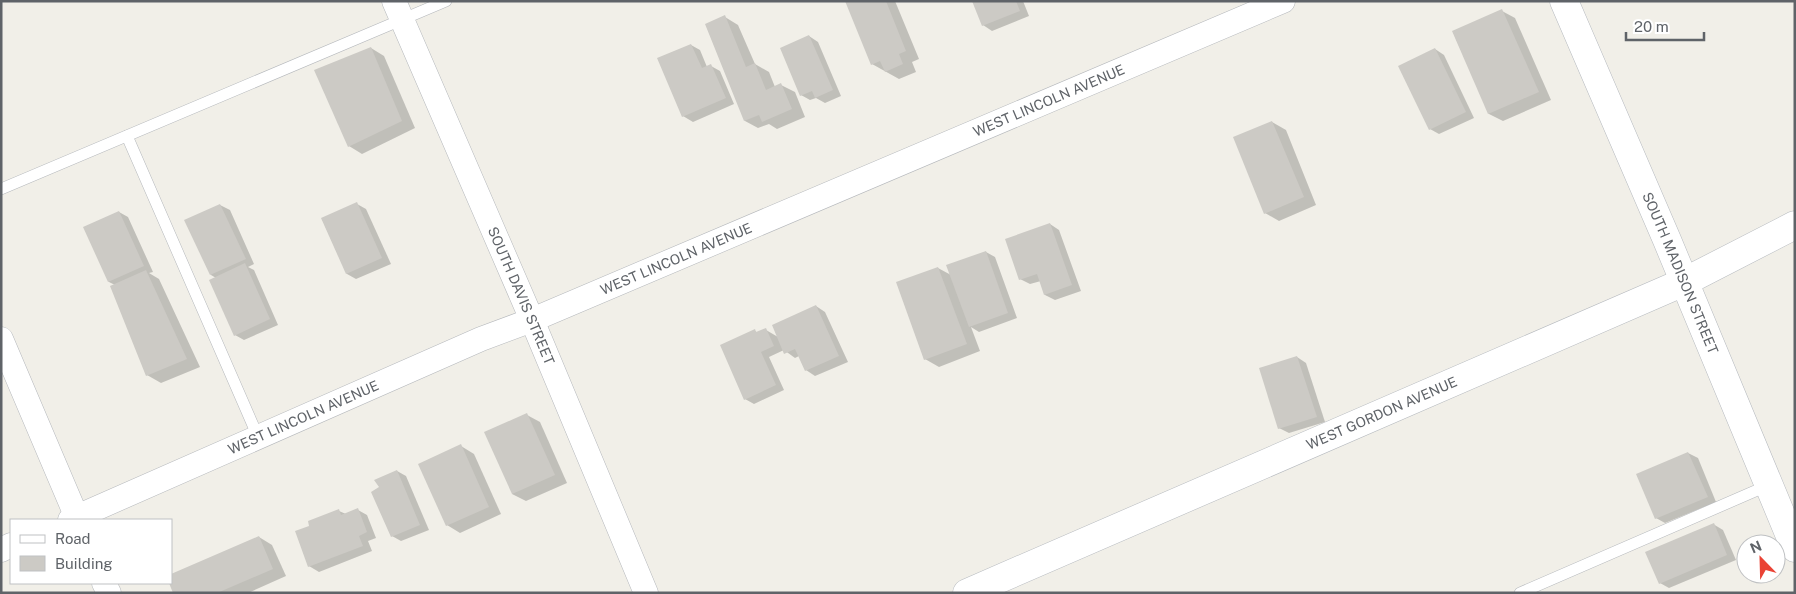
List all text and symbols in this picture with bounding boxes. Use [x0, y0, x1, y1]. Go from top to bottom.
scale bar [1626, 10, 1704, 42]
text: 20 m [1634, 18, 1669, 35]
street label: WEST LINCOLN AVENUE [971, 61, 1127, 140]
street label: SOUTH MADISON STREET [1639, 190, 1722, 356]
street label: WEST LINCOLN AVENUE [598, 220, 754, 298]
street label: SOUTH DAVIS STREET [485, 224, 558, 367]
street label: WEST GORDON AVENUE [1304, 373, 1459, 453]
street label: WEST LINCOLN AVENUE [226, 377, 381, 457]
legend [10, 519, 172, 584]
text: Road [55, 530, 91, 547]
north arrow [1736, 534, 1786, 584]
text: N [1748, 538, 1764, 557]
text: Building [55, 555, 113, 572]

